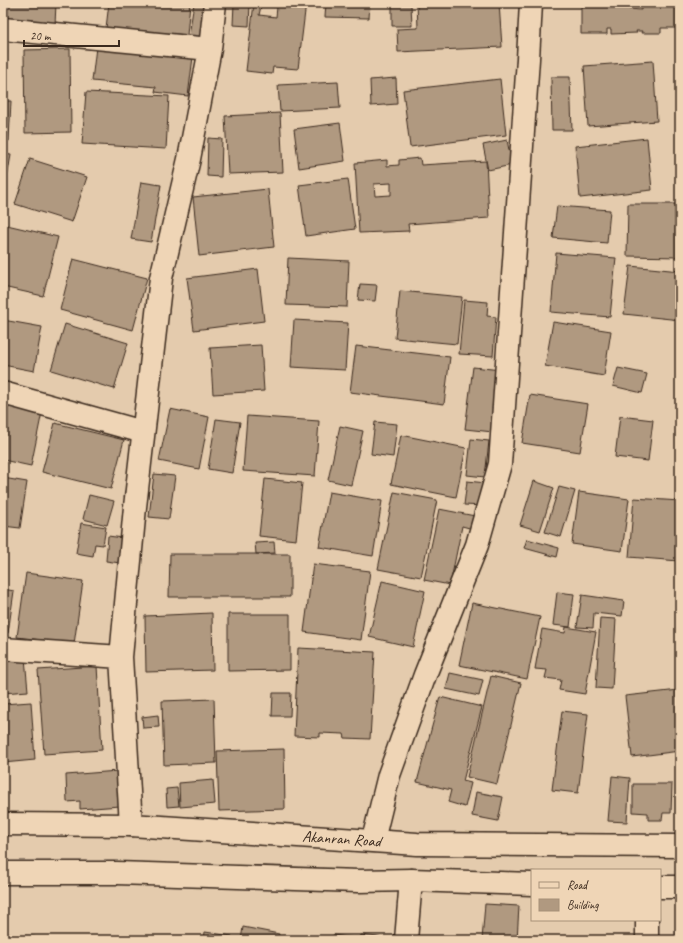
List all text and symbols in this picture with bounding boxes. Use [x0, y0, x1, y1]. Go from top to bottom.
scale bar [24, 22, 119, 48]
text: 20 m [30, 28, 52, 44]
street label: Akanran Road [302, 826, 384, 852]
legend [531, 869, 661, 921]
text: Road [567, 877, 589, 893]
text: Building [567, 897, 599, 913]

